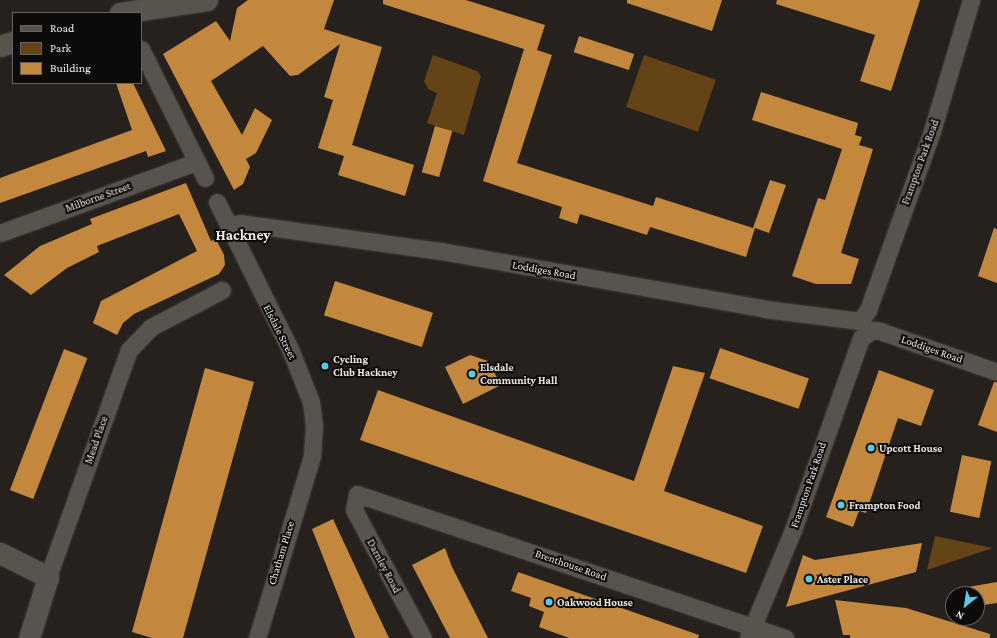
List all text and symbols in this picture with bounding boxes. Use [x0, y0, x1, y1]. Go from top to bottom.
legend [12, 12, 142, 84]
text: Road [50, 21, 74, 35]
text: Park [50, 41, 71, 55]
text: Building [50, 61, 91, 75]
street label: Frampton Park Road [898, 118, 942, 206]
street label: Milborne Street [64, 179, 132, 215]
district label: Hackney [215, 227, 271, 245]
street label: Loddiges Road [511, 258, 577, 282]
street label: Elsdale Street [261, 302, 299, 362]
street label: Loddiges Road [900, 332, 964, 366]
place label: Cycling Club Hackney [333, 353, 398, 379]
marker: Cycling Club Hackney [320, 361, 330, 371]
place label: Elsdale Community Hall [480, 361, 557, 387]
marker: Elsdale Community Hall [467, 369, 477, 379]
street label: Mead Place [82, 414, 110, 466]
street label: Frampton Park Road [787, 440, 829, 530]
place label: Upcott House [879, 441, 942, 455]
marker: Upcott House [866, 443, 876, 453]
place label: Frampton Food [849, 498, 920, 512]
marker: Frampton Food [836, 500, 846, 510]
street label: Chatham Place [265, 520, 297, 586]
street label: Darnley Road [364, 537, 404, 595]
street label: Brenthouse Road [533, 547, 609, 583]
place label: Aster Place [817, 572, 868, 586]
marker: Aster Place [804, 574, 814, 584]
north arrow [945, 586, 985, 626]
place label: Oakwood House [557, 595, 633, 609]
marker: Oakwood House [544, 597, 554, 607]
text: N [953, 608, 966, 623]

